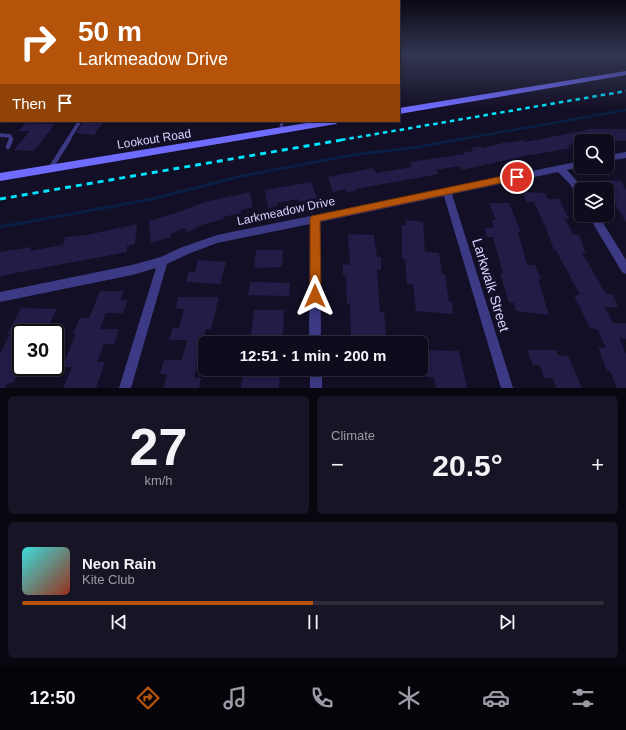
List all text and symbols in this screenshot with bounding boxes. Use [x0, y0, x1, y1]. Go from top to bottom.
icon: right [12, 16, 64, 68]
text: 50 m [78, 16, 142, 47]
text: Larkmeadow Drive [78, 49, 228, 69]
icon: arrive [54, 92, 76, 114]
text: Then [12, 95, 46, 112]
street label: Lookout Road [116, 126, 192, 152]
map controls [574, 134, 614, 222]
button: search [574, 134, 614, 174]
pin [500, 160, 534, 194]
icon: arrive [506, 166, 528, 188]
button: layers [574, 182, 614, 222]
street label: Larkmeadow Drive [236, 194, 337, 228]
street label: Larkwalk Street [469, 237, 513, 334]
position arrow [294, 275, 336, 317]
speed limit sign: 30 [12, 324, 64, 376]
text: 12:51 · 1 min · 200 m [240, 347, 386, 364]
text: 27 [130, 418, 187, 476]
text: Climate [331, 428, 375, 443]
text: 20.5° [432, 449, 503, 482]
text: − [331, 452, 344, 477]
text: + [591, 452, 604, 477]
text: km/h [144, 473, 173, 488]
text: Neon Rain [82, 555, 156, 572]
text: Kite Club [82, 572, 135, 587]
icon: previous [108, 611, 130, 633]
icon: pause [302, 611, 324, 633]
icon: next [496, 611, 518, 633]
icon: directions [134, 684, 162, 712]
icon: music [221, 684, 249, 712]
icon: phone [308, 684, 336, 712]
icon: climate [395, 684, 423, 712]
icon: car [482, 684, 510, 712]
icon: filters [569, 684, 597, 712]
text: 12:50 [29, 688, 75, 708]

